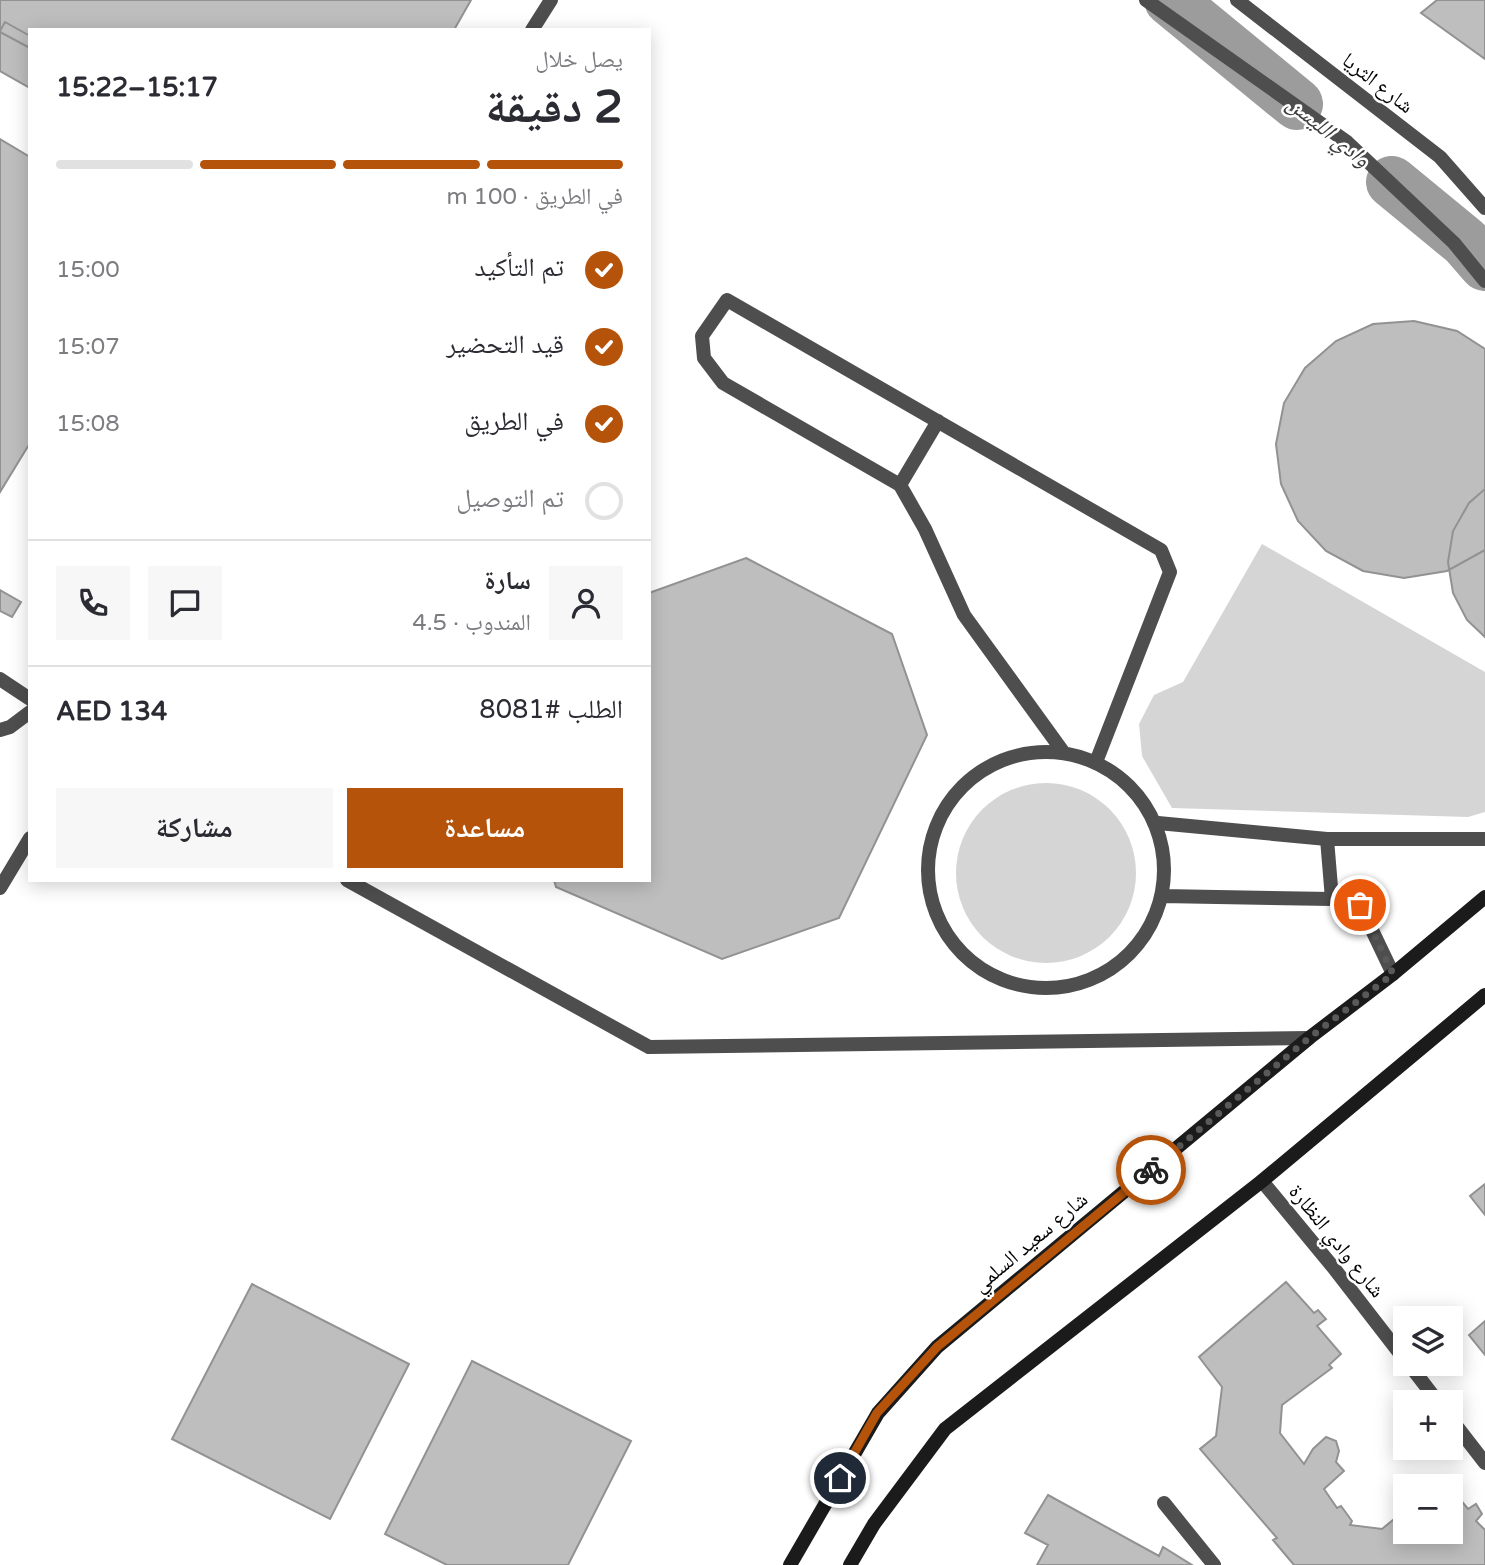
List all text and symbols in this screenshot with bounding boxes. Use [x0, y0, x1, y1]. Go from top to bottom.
text: يصل خلال [535, 46, 623, 74]
street label: شارع الثريا [1337, 48, 1418, 119]
text: 15:17–15:22 [56, 72, 218, 103]
text: 2 دقيقة [486, 80, 623, 135]
water label: وادي الليسن [1279, 90, 1376, 177]
text: في الطريق · 100 m [446, 183, 623, 211]
icon: check [585, 251, 623, 289]
text: تم التأكيد [474, 252, 564, 283]
text: 15:00 [56, 256, 120, 284]
icon: check [585, 328, 623, 366]
text: قيد التحضير [446, 329, 564, 360]
text: 15:07 [56, 333, 120, 361]
icon: check [585, 405, 623, 443]
text: في الطريق [464, 406, 564, 437]
text: 15:08 [56, 410, 120, 438]
text: تم التوصيل [456, 483, 564, 514]
text: سارة [484, 565, 531, 596]
button: phone [56, 566, 130, 640]
button: chat [148, 566, 222, 640]
button: person [549, 566, 623, 640]
text: المندوب · 4.5 [412, 609, 531, 637]
text: الطلب #8081 [479, 694, 623, 725]
text: AED 134 [56, 696, 167, 727]
button: مشاركة [56, 788, 333, 868]
button: مساعدة [347, 788, 623, 868]
pin [1330, 875, 1390, 935]
icon: bag [1341, 886, 1379, 924]
courier [1116, 1135, 1186, 1205]
icon: bike [1132, 1151, 1170, 1189]
street label: شارع وادي النظارة [1281, 1180, 1390, 1305]
street label: شارع سعيد السلمي [968, 1187, 1095, 1300]
map controls [1393, 1306, 1463, 1544]
button: layers [1393, 1306, 1463, 1376]
button: + [1393, 1390, 1463, 1460]
pin [810, 1448, 870, 1508]
icon: home [821, 1459, 859, 1497]
button: − [1393, 1474, 1463, 1544]

